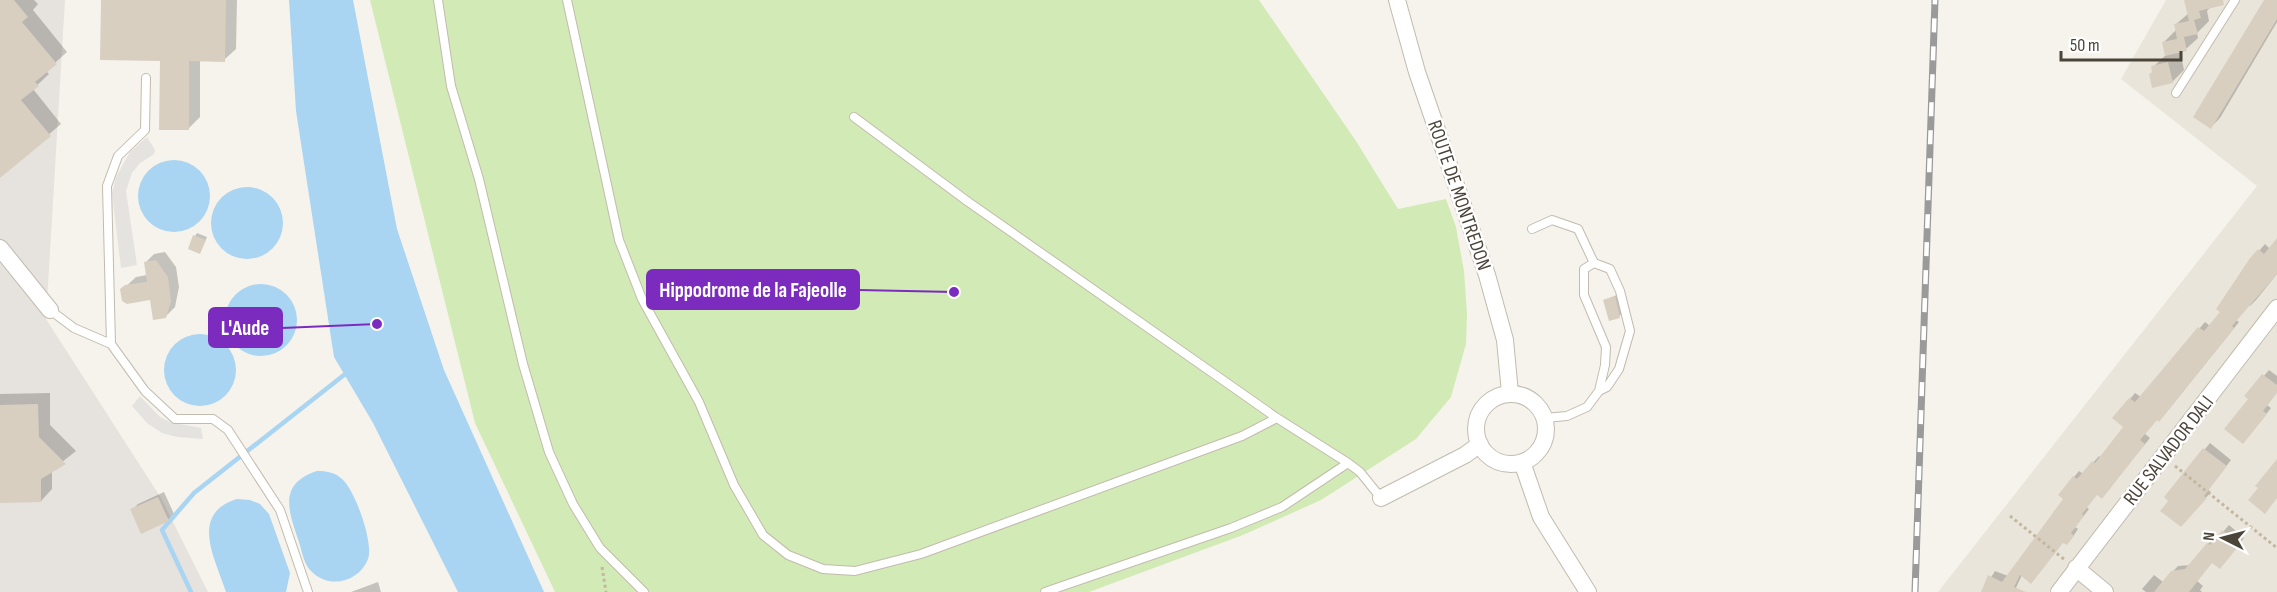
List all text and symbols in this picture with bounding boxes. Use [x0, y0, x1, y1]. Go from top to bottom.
scale bar [2061, 24, 2181, 62]
text: 50 m [2070, 35, 2100, 56]
street label: ROUTE DE MONTREDON [1422, 117, 1496, 274]
callout: Hippodrome de la Fajeolle [647, 270, 859, 309]
text: Hippodrome de la Fajeolle [659, 278, 847, 303]
callout: L'Aude [209, 308, 282, 347]
text: L'Aude [221, 316, 269, 341]
street label: RUE SALVADOR DALI [2119, 391, 2219, 510]
north arrow [2193, 508, 2253, 568]
text: N [2200, 531, 2219, 542]

